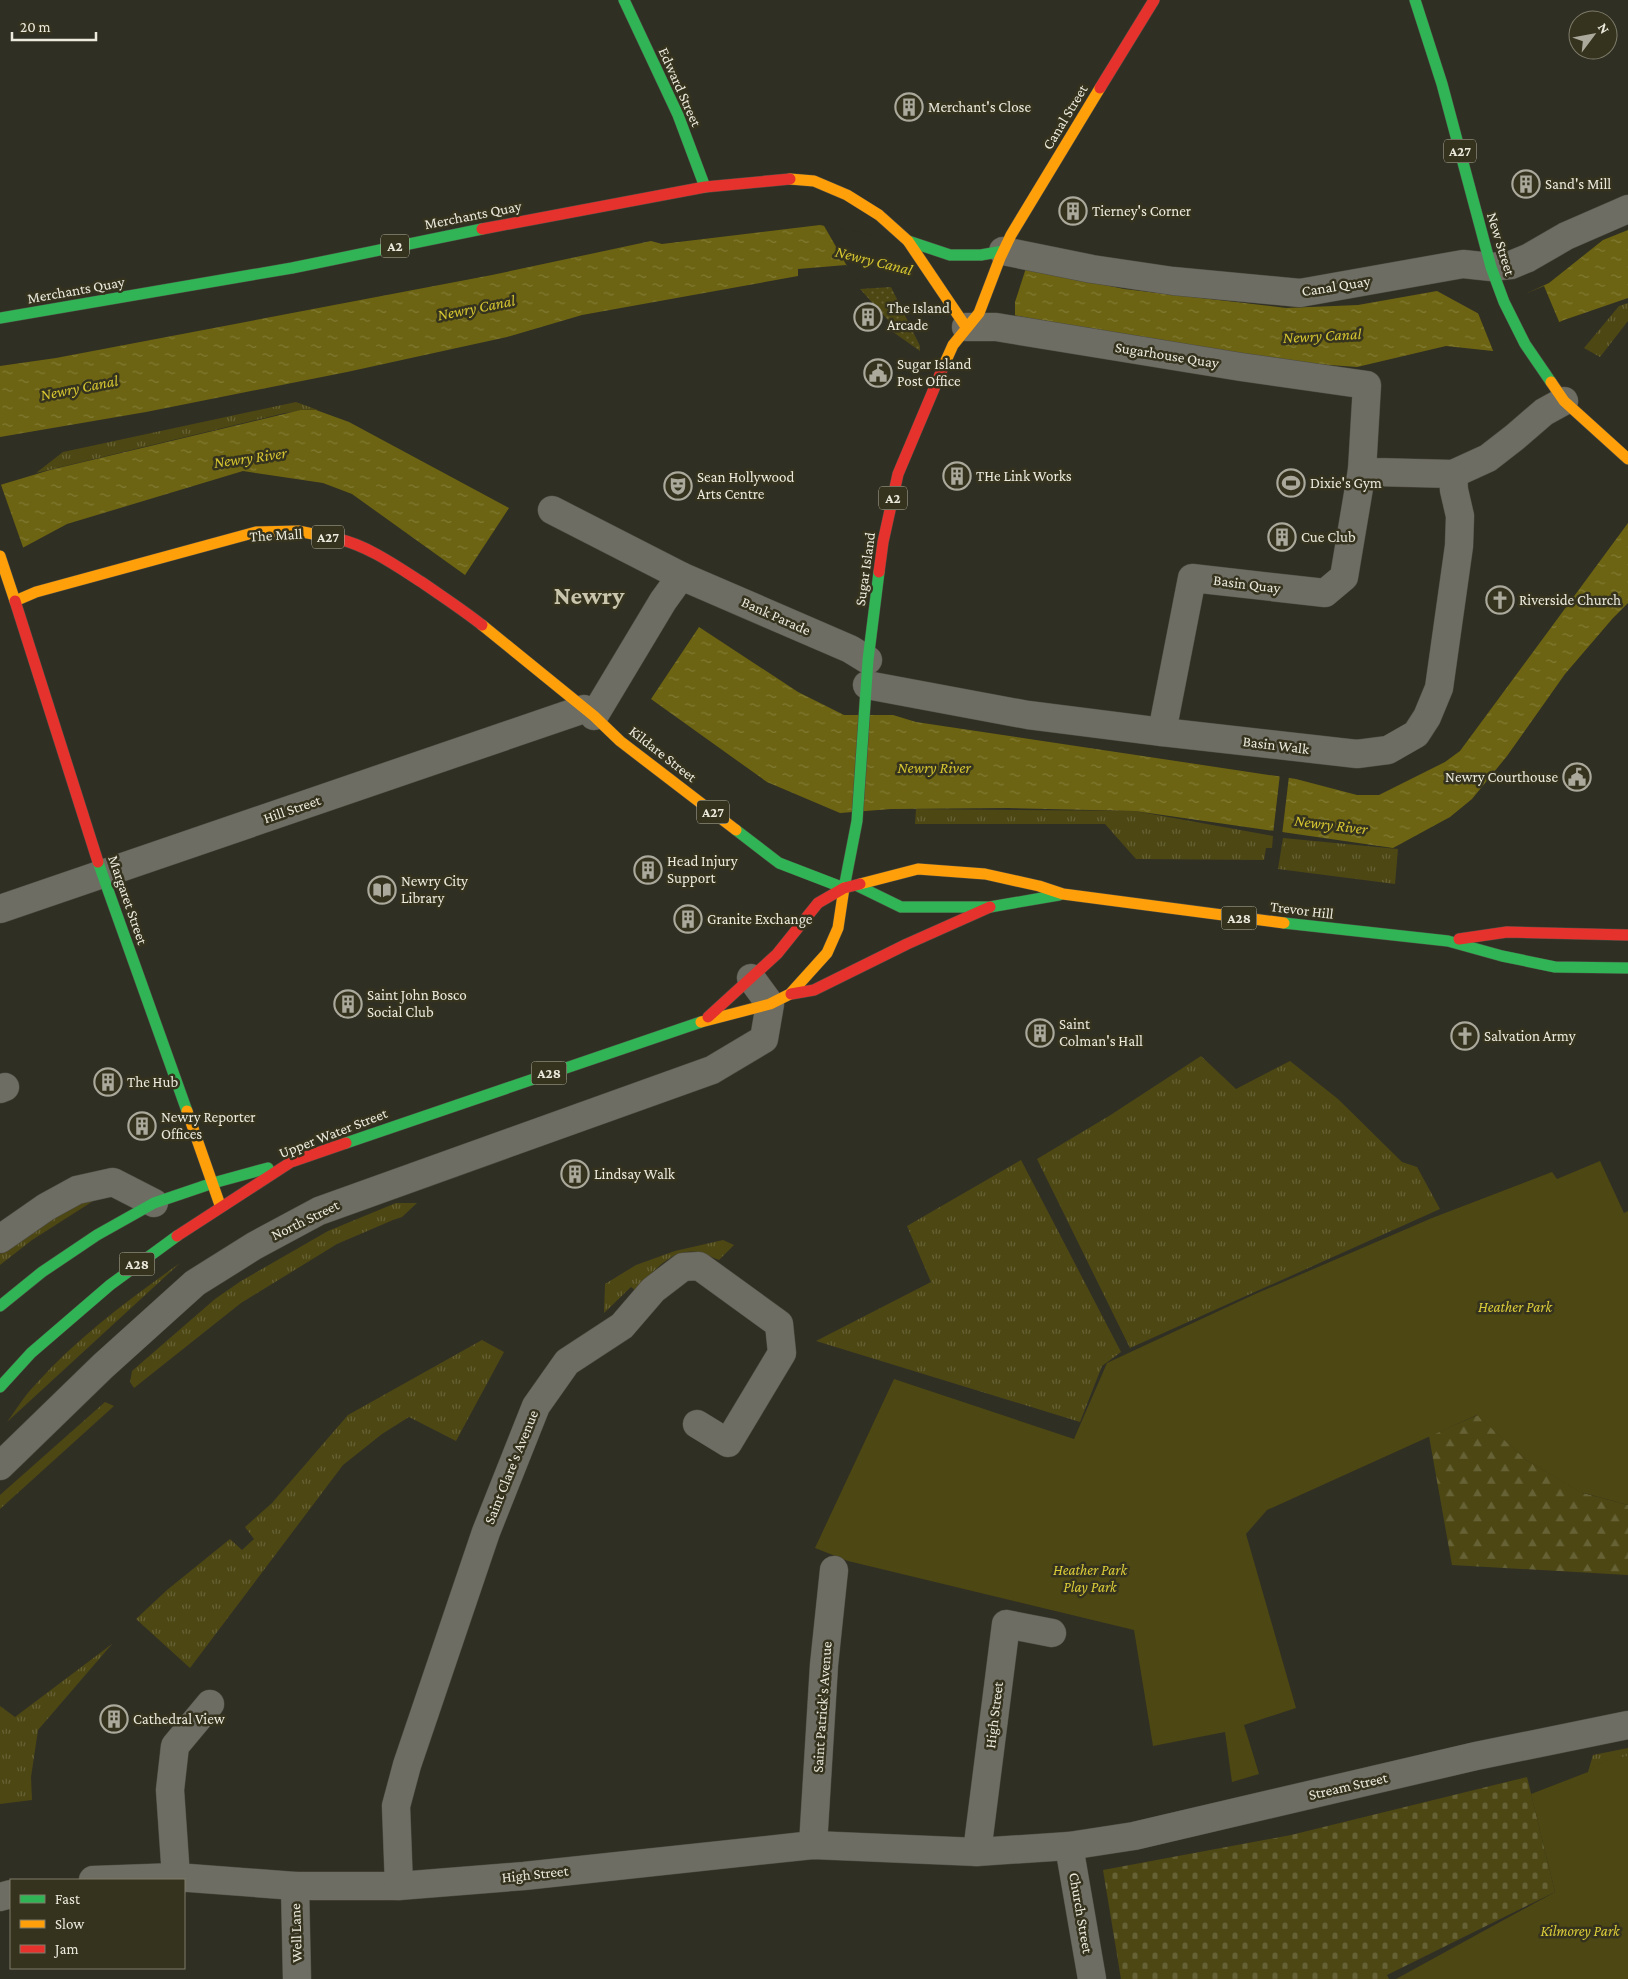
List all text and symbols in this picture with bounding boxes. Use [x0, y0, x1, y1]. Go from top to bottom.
scale bar [12, 10, 96, 42]
north arrow [1568, 10, 1618, 60]
text: 20 m [20, 19, 51, 35]
text: N [1595, 20, 1614, 37]
street label: Edward Street [655, 45, 705, 130]
street label: Canal Street [1039, 81, 1091, 152]
building icon: Merchant's Close [894, 92, 924, 122]
place label: Merchant's Close [928, 99, 1031, 115]
road number: A27 [1444, 140, 1476, 162]
building icon: Sand's Mill [1511, 169, 1541, 199]
place label: Sand's Mill [1545, 176, 1611, 192]
building icon: Tierney's Corner [1058, 196, 1088, 226]
street label: Merchants Quay [423, 198, 523, 233]
place label: Tierney's Corner [1092, 203, 1192, 220]
street label: New Street [1484, 210, 1518, 279]
road number: A2 [381, 235, 409, 258]
water label: Newry Canal [833, 243, 915, 279]
street label: Canal Quay [1301, 273, 1372, 300]
street label: Merchants Quay [26, 274, 126, 307]
water label: Newry Canal [436, 291, 518, 324]
place label: The Island Arcade [887, 300, 950, 333]
building icon: The Island Arcade [853, 302, 883, 332]
water label: Newry Canal [1282, 325, 1363, 347]
street label: Sugarhouse Quay [1114, 339, 1220, 372]
place label: Sugar Island Post Office [897, 356, 972, 389]
public building icon: Sugar Island Post Office [863, 358, 893, 388]
water label: Newry Canal [39, 371, 121, 404]
water label: Newry River [212, 444, 288, 472]
building icon: THe Link Works [942, 461, 972, 491]
place label: THe Link Works [976, 468, 1072, 484]
sports icon: Dixie's Gym [1276, 468, 1306, 498]
place label: Sean Hollywood Arts Centre [697, 469, 794, 502]
theatre icon: Sean Hollywood Arts Centre [663, 471, 693, 501]
place label: Dixie's Gym [1310, 475, 1382, 492]
road number: A2 [879, 486, 907, 509]
building icon: Cue Club [1267, 522, 1297, 552]
street label: The Mall [249, 526, 303, 544]
road number: A27 [312, 526, 344, 548]
place label: Cue Club [1301, 529, 1356, 545]
street label: Sugar Island [852, 531, 879, 607]
street label: Basin Quay [1212, 572, 1282, 597]
district label: Newry [554, 582, 625, 609]
church icon: Riverside Church [1485, 585, 1515, 615]
place label: Riverside Church [1519, 592, 1621, 608]
street label: Bank Parade [739, 594, 813, 639]
street label: Kildare Street [626, 723, 701, 786]
street label: Basin Walk [1242, 733, 1311, 757]
water label: Newry River [897, 759, 971, 777]
public building icon: Newry Courthouse [1562, 762, 1592, 792]
place label: Newry Courthouse [1445, 769, 1558, 786]
street label: Hill Street [261, 791, 324, 826]
road number: A27 [697, 800, 729, 824]
water label: Newry River [1293, 812, 1369, 838]
street label: Margaret Street [104, 853, 151, 948]
place label: Head Injury Support [667, 853, 738, 887]
building icon: Head Injury Support [633, 855, 663, 885]
place label: Newry City Library [401, 873, 468, 907]
library icon: Newry City Library [367, 875, 397, 905]
street label: Trevor Hill [1269, 898, 1335, 922]
building icon: Granite Exchange [673, 904, 703, 934]
road number: A28 [1222, 906, 1256, 930]
place label: Granite Exchange [707, 911, 813, 928]
place label: Saint John Bosco Social Club [367, 987, 467, 1020]
building icon: Saint John Bosco Social Club [333, 989, 363, 1019]
place label: Saint Colman's Hall [1059, 1016, 1143, 1049]
building icon: Saint Colman's Hall [1025, 1018, 1055, 1048]
church icon: Salvation Army [1450, 1021, 1480, 1051]
place label: Salvation Army [1484, 1028, 1576, 1045]
road number: A28 [532, 1062, 566, 1084]
building icon: The Hub [93, 1067, 123, 1097]
place label: The Hub [127, 1074, 178, 1090]
street label: Upper Water Street [276, 1105, 391, 1162]
place label: Newry Reporter Offices [161, 1109, 256, 1142]
building icon: Newry Reporter Offices [127, 1111, 157, 1141]
building icon: Lindsay Walk [560, 1159, 590, 1189]
place label: Lindsay Walk [594, 1166, 676, 1183]
street label: North Street [268, 1196, 342, 1243]
road number: A28 [120, 1252, 154, 1276]
park label: Heather Park [1478, 1299, 1553, 1315]
street label: Saint Clare's Avenue [481, 1407, 541, 1526]
park label: Heather Park Play Park [1053, 1562, 1128, 1596]
street label: Saint Patrick's Avenue [809, 1640, 835, 1773]
street label: High Street [982, 1680, 1007, 1749]
building icon: Cathedral View [99, 1704, 129, 1734]
place label: Cathedral View [133, 1711, 226, 1727]
street label: Stream Street [1307, 1769, 1390, 1803]
street label: High Street [501, 1862, 570, 1886]
street label: Church Street [1066, 1871, 1096, 1956]
legend [10, 1879, 185, 1969]
text: Fast [55, 1891, 81, 1907]
street label: Well Lane [287, 1903, 305, 1963]
text: Slow [55, 1916, 85, 1932]
park label: Kilmorey Park [1540, 1923, 1621, 1940]
text: Jam [53, 1941, 78, 1958]

